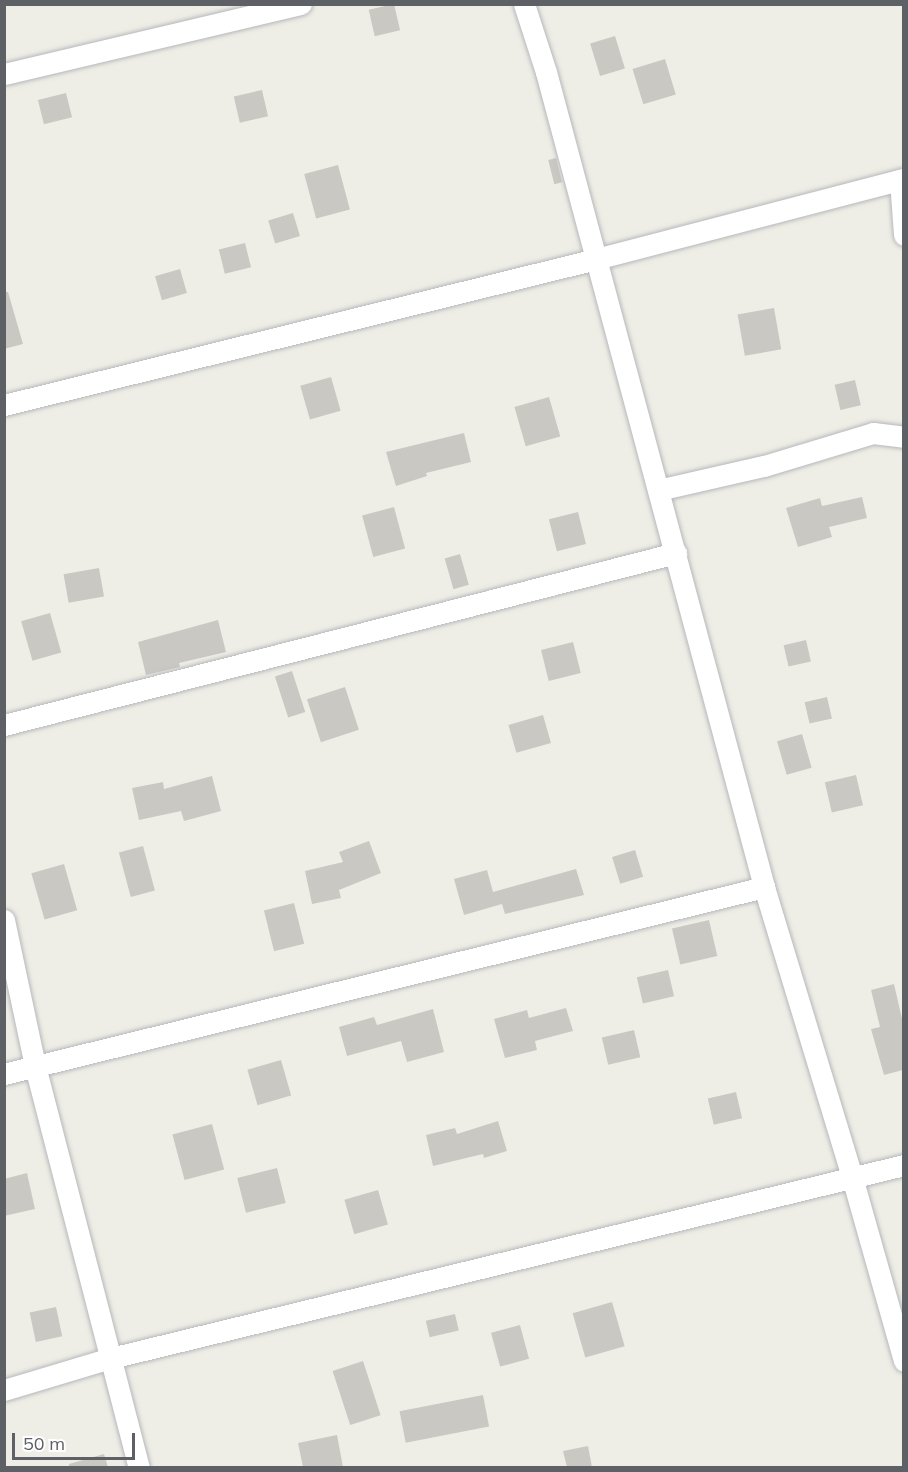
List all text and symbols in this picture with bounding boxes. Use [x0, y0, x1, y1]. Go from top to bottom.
scale bar [15, 1421, 138, 1459]
text: 50 m [23, 1432, 65, 1455]

